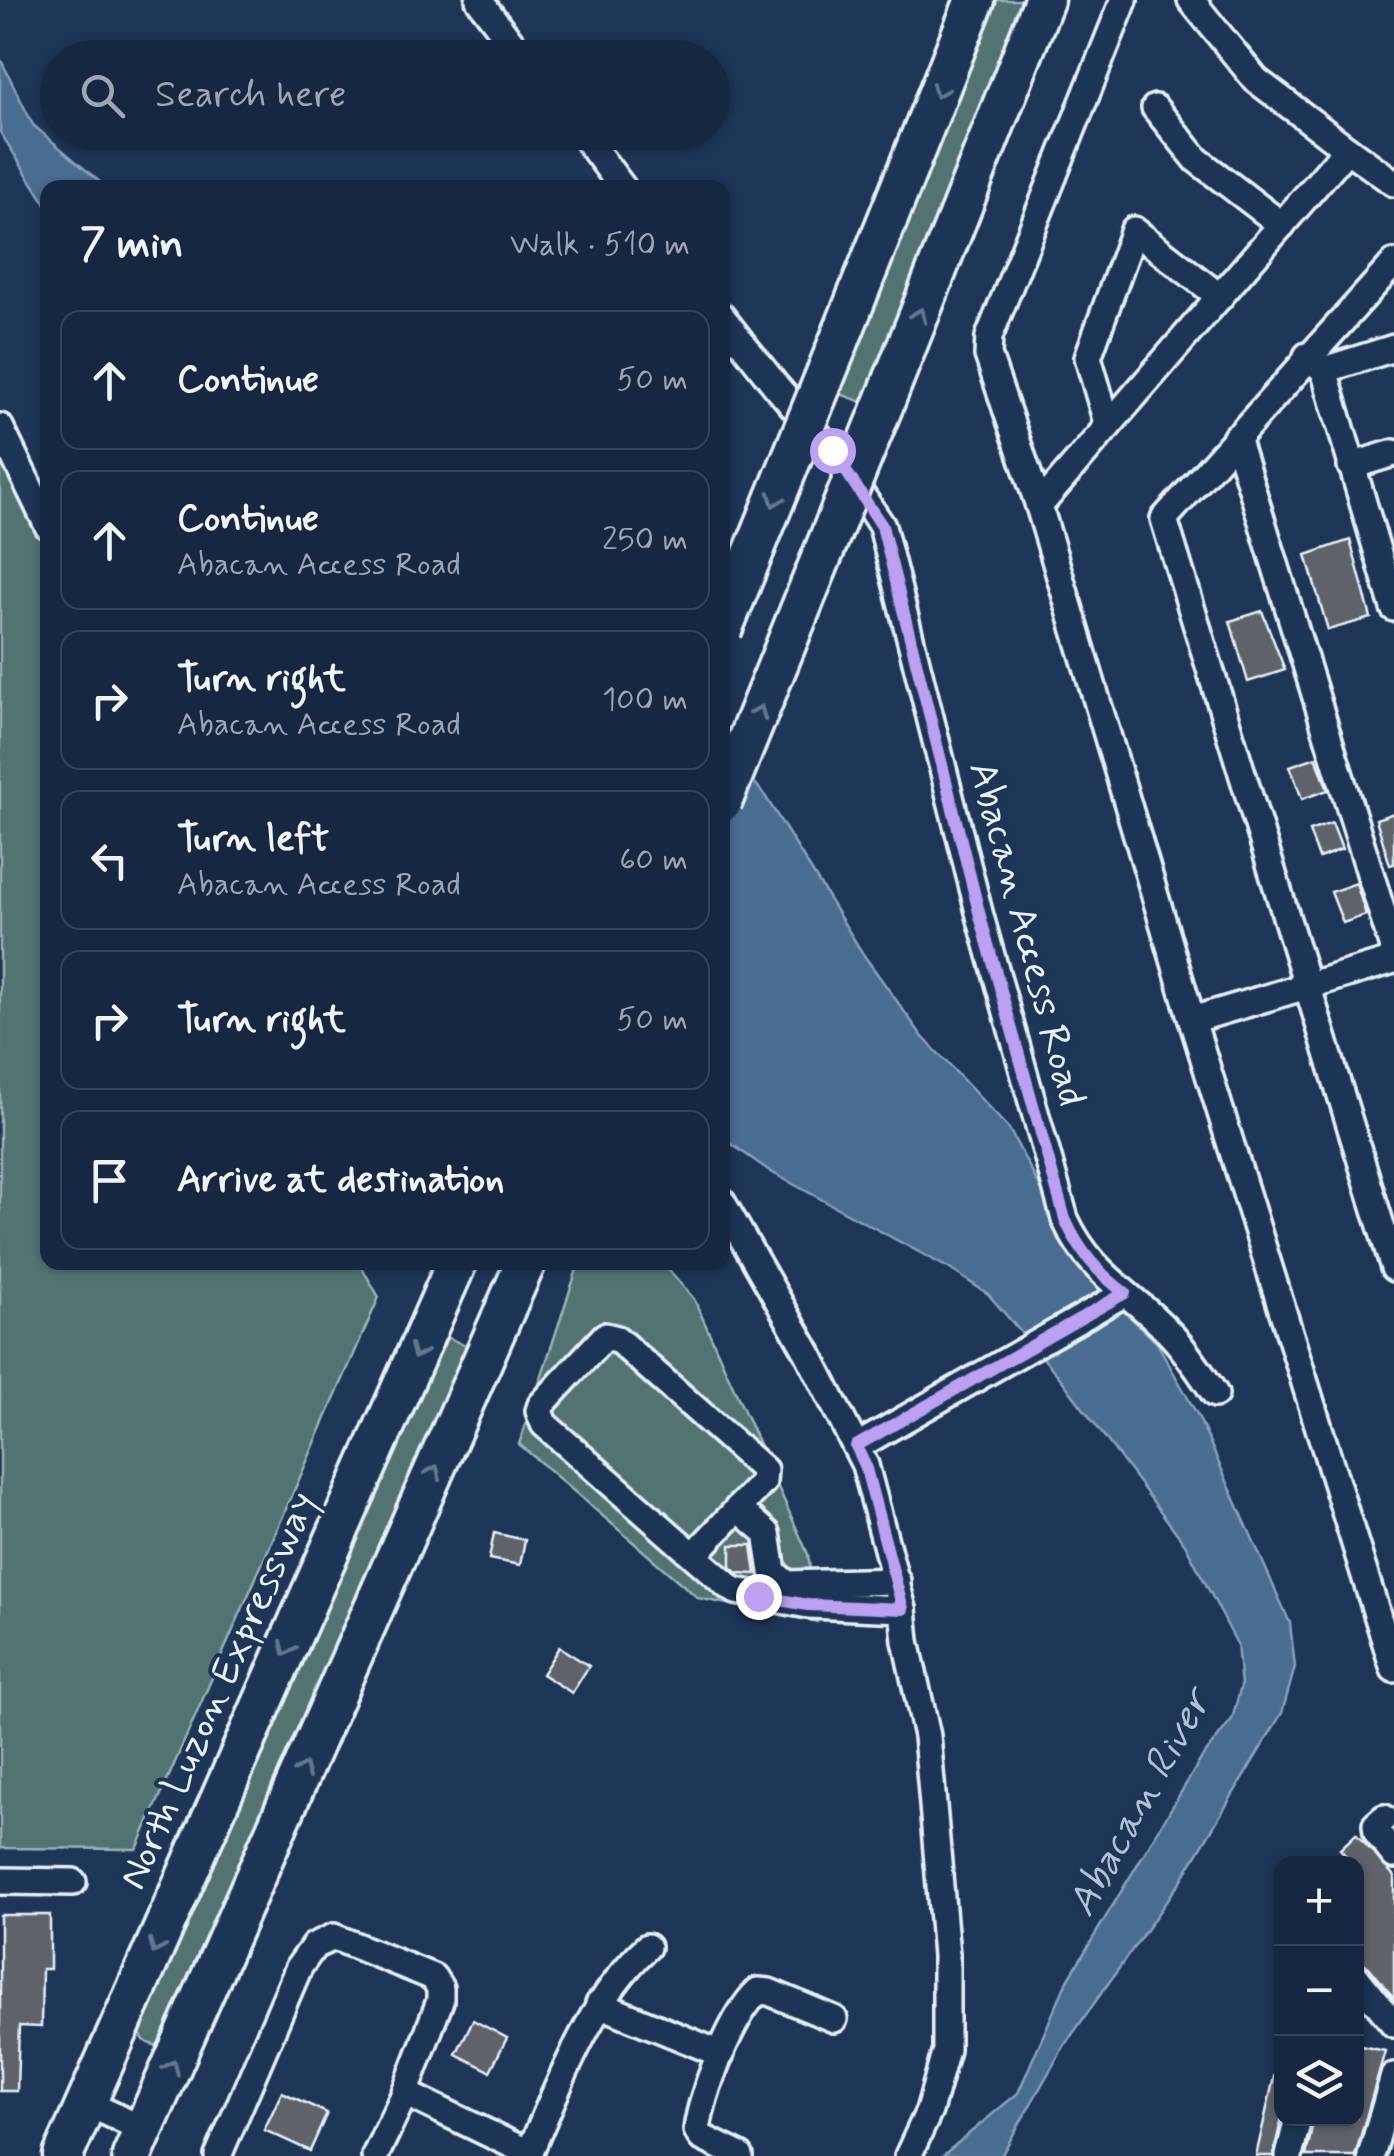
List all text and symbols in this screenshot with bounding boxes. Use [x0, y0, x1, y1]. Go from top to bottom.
search box [40, 40, 730, 150]
icon: search [75, 68, 130, 123]
text: Search here [155, 71, 346, 120]
one-way arrow [931, 81, 951, 98]
text: 7 min [80, 218, 183, 273]
text: Walk · 510 m [510, 224, 690, 266]
one-way arrow [908, 307, 928, 325]
icon: ahead [82, 353, 137, 408]
text: Continue [177, 356, 319, 405]
text: 50 m [616, 359, 688, 401]
route start [810, 428, 856, 474]
one-way arrow [766, 490, 786, 507]
text: Continue [177, 495, 319, 544]
icon: ahead [82, 513, 137, 568]
text: 250 m [602, 519, 688, 561]
text: Abacan Access Road [177, 544, 461, 586]
text: Turn right [177, 655, 346, 704]
icon: right [82, 673, 137, 728]
text: 100 m [602, 679, 688, 721]
text: Abacan Access Road [177, 704, 461, 746]
one-way arrow [748, 704, 768, 722]
street label: Abacan Access Road [955, 756, 1097, 1112]
text: Turn left [177, 815, 329, 864]
icon: left [82, 833, 137, 888]
text: 60 m [619, 839, 688, 881]
text: Abacan Access Road [177, 864, 461, 906]
icon: right [82, 993, 137, 1048]
text: Turn right [177, 996, 346, 1045]
text: 50 m [616, 999, 688, 1041]
icon: arrive [82, 1153, 137, 1208]
text: Arrive at destination [177, 1156, 504, 1205]
one-way arrow [410, 1342, 430, 1360]
one-way arrow [422, 1464, 442, 1482]
street label: North Luzon Expressway [108, 1484, 330, 1898]
route end [736, 1574, 782, 1620]
one-way arrow [279, 1639, 299, 1657]
water label: Abacan River [1055, 1677, 1227, 1927]
one-way arrow [291, 1762, 311, 1780]
map controls [1274, 1856, 1364, 2126]
button: + [1274, 1856, 1364, 1946]
one-way arrow [148, 1937, 168, 1955]
button: − [1274, 1946, 1364, 2036]
button: layers [1274, 2036, 1364, 2126]
one-way arrow [160, 2059, 180, 2077]

